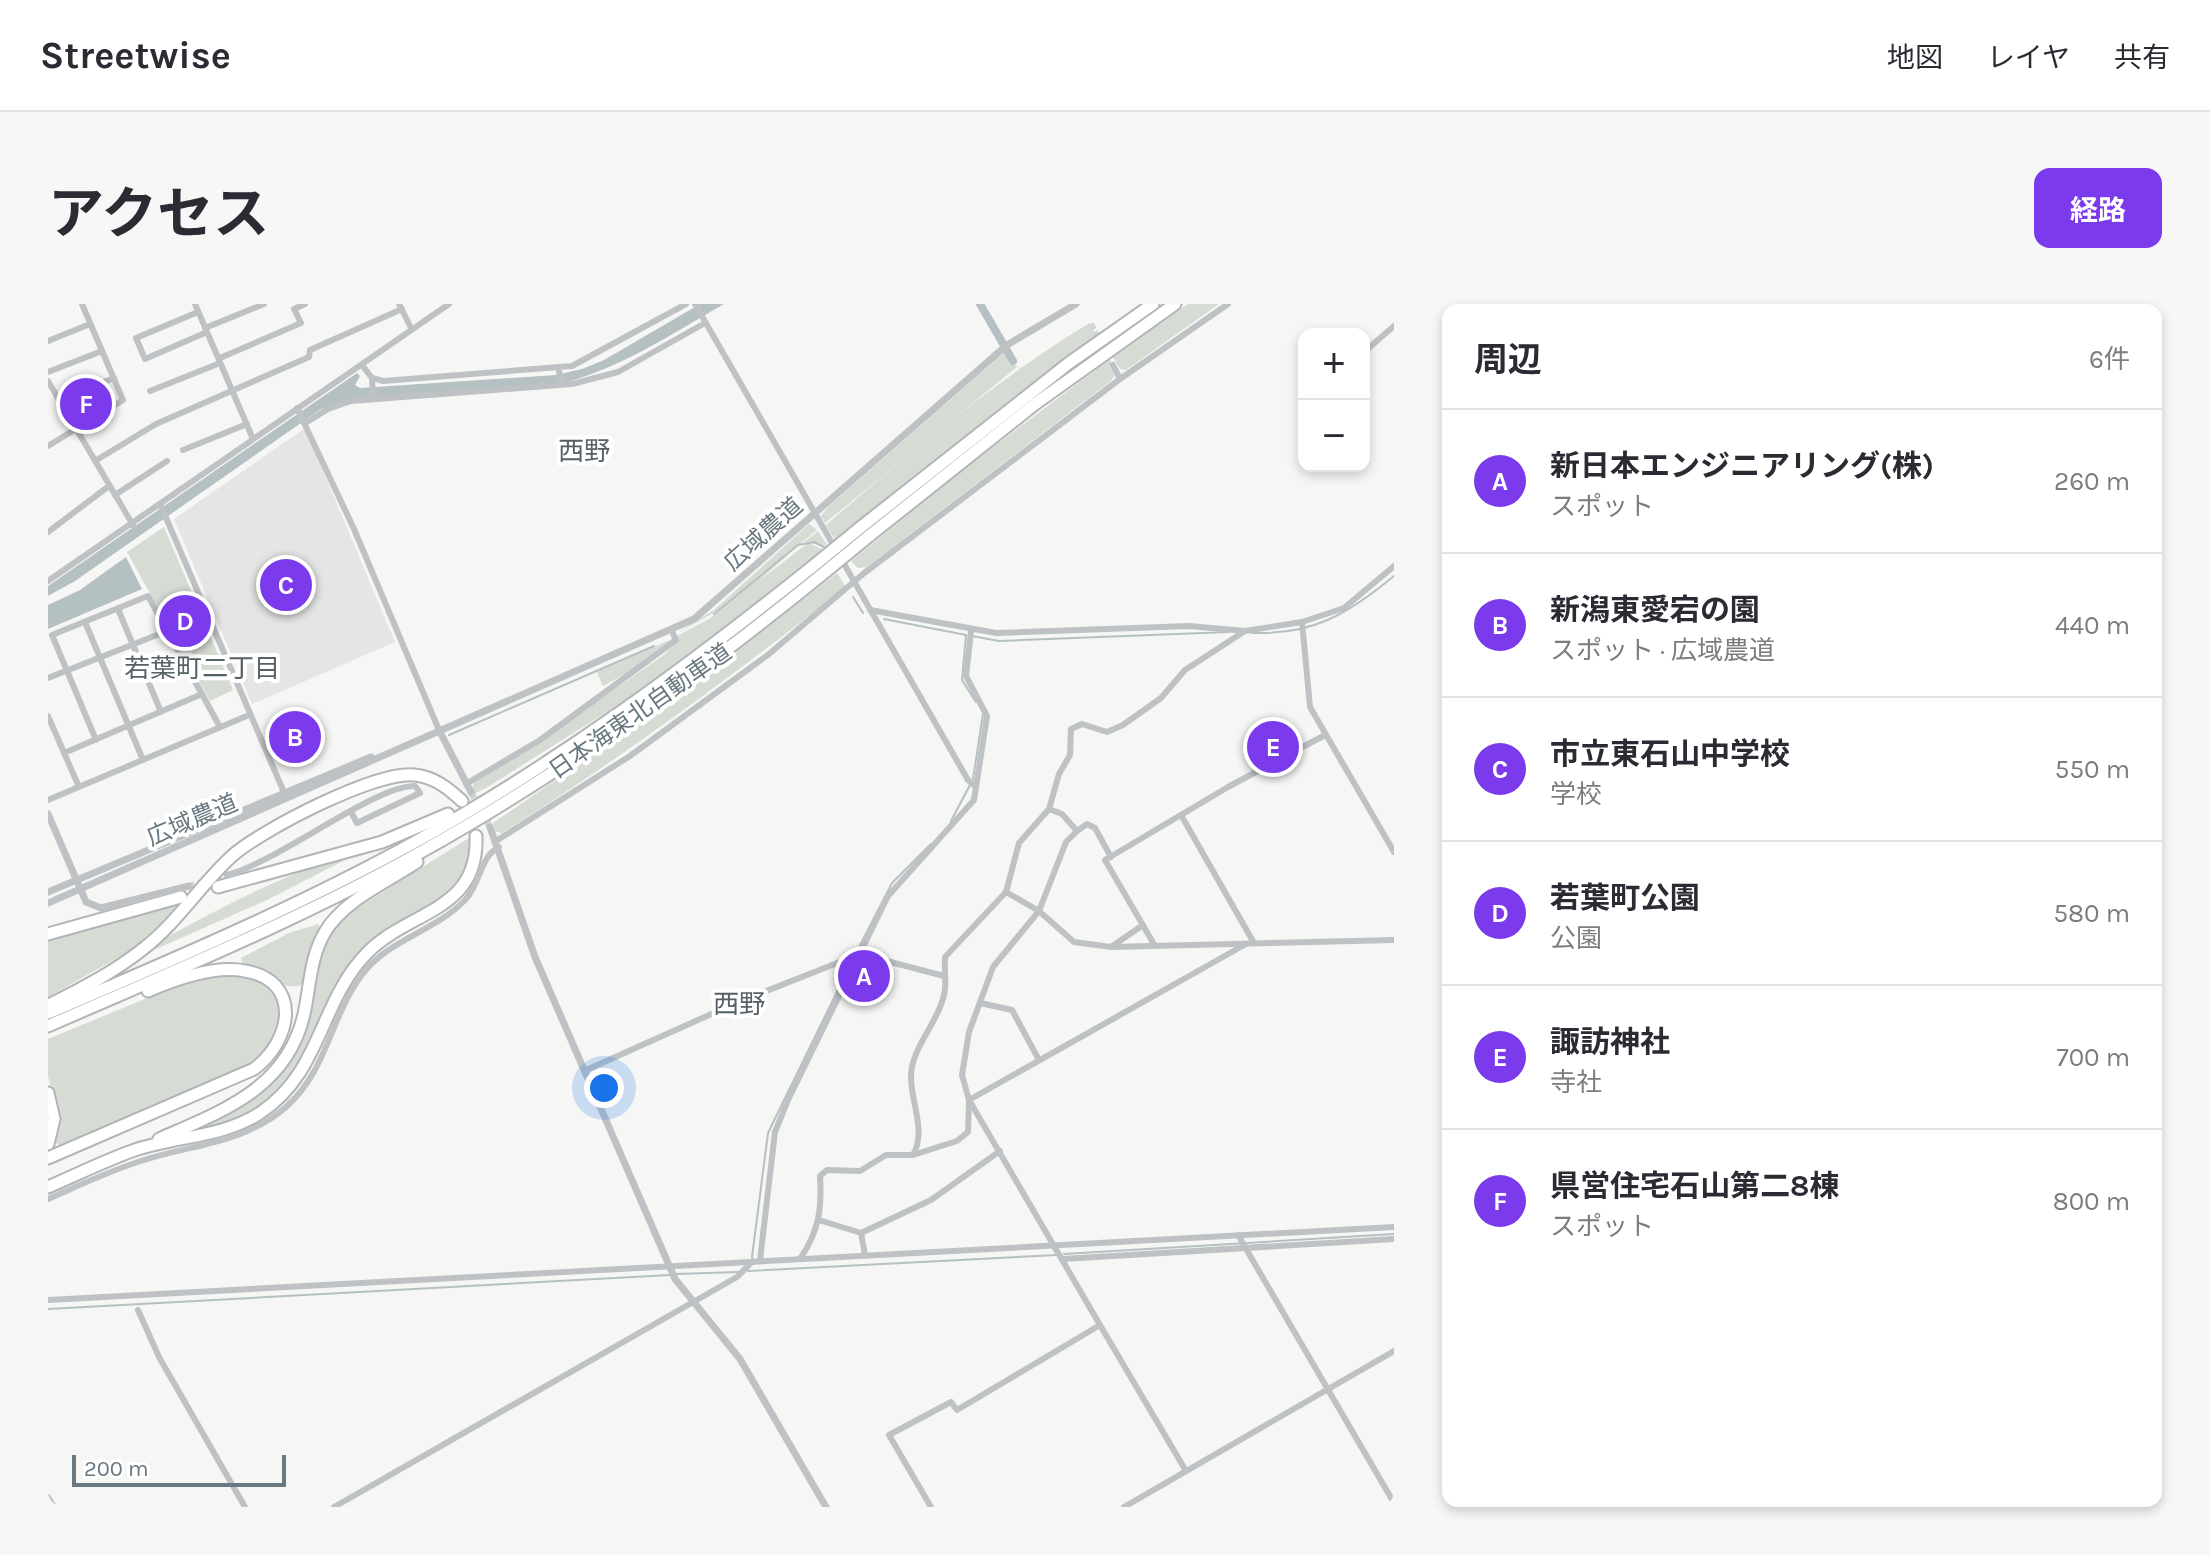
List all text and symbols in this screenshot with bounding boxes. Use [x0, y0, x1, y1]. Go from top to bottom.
text: Streetwise [40, 33, 231, 78]
text: 地図 [1887, 41, 1943, 74]
text: レイヤ [1987, 41, 2070, 74]
text: 共有 [2114, 41, 2170, 74]
button: 経路 [2034, 168, 2162, 248]
text: アクセス [48, 182, 269, 247]
map controls [1298, 328, 1370, 472]
button: + [1298, 328, 1370, 400]
text: 周辺 [1474, 340, 1542, 380]
text: 6件 [2089, 344, 2130, 375]
pin: F [60, 374, 112, 434]
button: − [1298, 400, 1370, 472]
district label: 西野 [558, 436, 610, 467]
text: 新日本エンジニアリング(株) [1550, 448, 1934, 484]
text: A [1492, 466, 1508, 497]
text: 260 m [2054, 466, 2130, 497]
street label: 広域農道 [718, 491, 808, 577]
text: スポット [1550, 491, 1654, 522]
pin: C [260, 555, 312, 615]
pin: D [159, 591, 211, 651]
text: 新潟東愛宕の園 [1550, 592, 1760, 628]
text: B [1492, 610, 1508, 641]
text: 440 m [2055, 610, 2130, 641]
text: スポット · 広域農道 [1550, 635, 1775, 666]
street label: 日本海東北自動車道 [544, 638, 736, 784]
district label: 若葉町二丁目 [124, 653, 280, 684]
pin: B [269, 707, 321, 767]
pin: E [1247, 717, 1299, 777]
text: 市立東石山中学校 [1550, 736, 1790, 772]
text: C [1492, 754, 1508, 785]
text: 550 m [2055, 754, 2130, 785]
text: 学校 [1550, 779, 1602, 810]
street label: 広域農道 [142, 788, 242, 852]
text: 若葉町公園 [1550, 880, 1700, 916]
text: D [1491, 898, 1509, 929]
text: 580 m [2053, 898, 2130, 929]
text: 公園 [1550, 923, 1602, 954]
pin: A [838, 946, 890, 1006]
district label: 西野 [713, 989, 765, 1020]
text: 諏訪神社 [1550, 1024, 1670, 1060]
text: E [1492, 1042, 1508, 1073]
text: 700 m [2056, 1042, 2130, 1073]
text: 寺社 [1550, 1067, 1602, 1098]
your location [584, 1068, 624, 1108]
text: 県営住宅石山第二8棟 [1550, 1168, 1839, 1204]
text: F [1493, 1186, 1507, 1217]
text: 800 m [2053, 1186, 2130, 1217]
text: スポット [1550, 1211, 1654, 1242]
scale bar [72, 1451, 286, 1487]
text: 200 m [84, 1456, 149, 1482]

